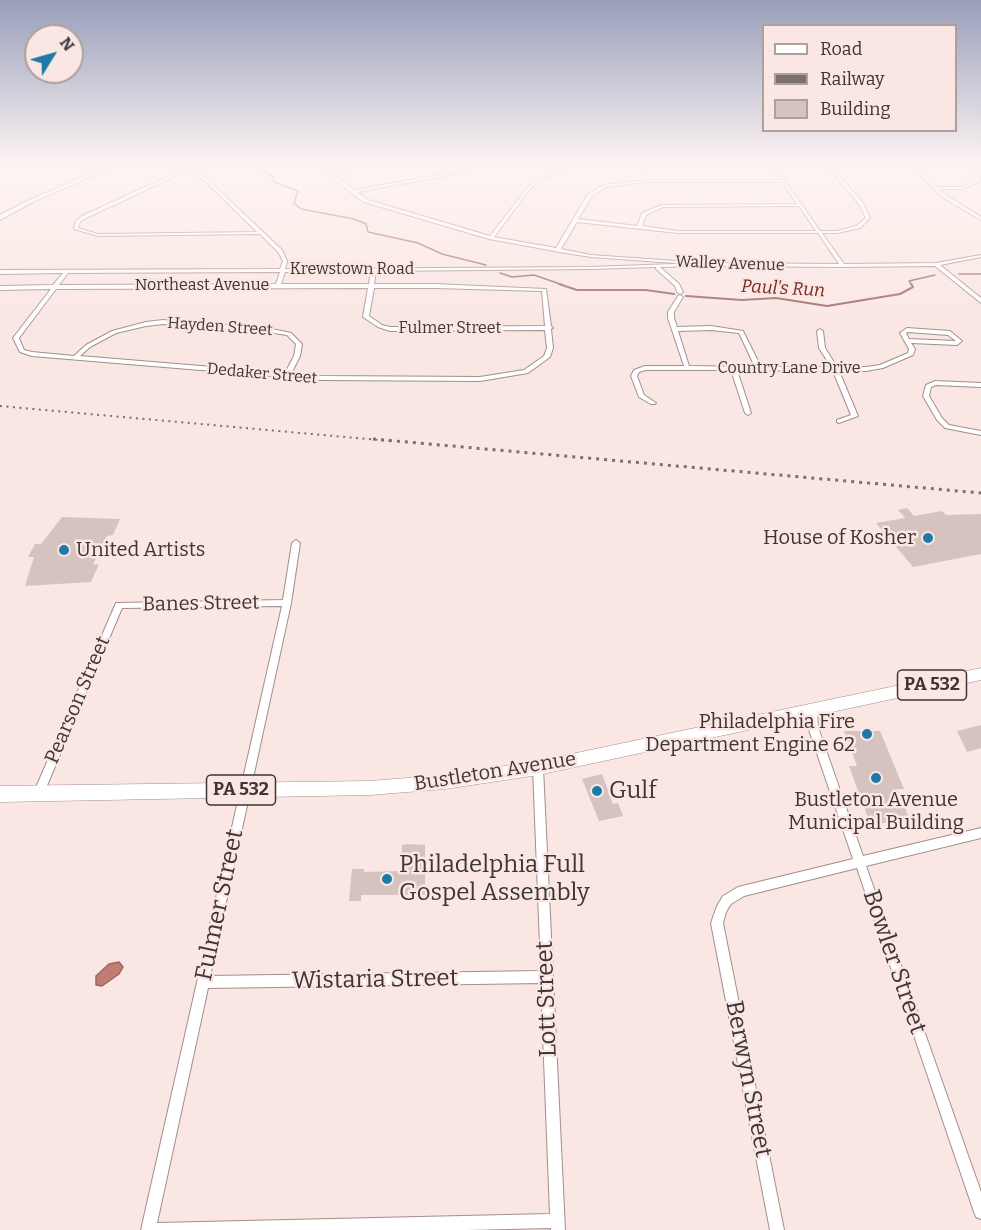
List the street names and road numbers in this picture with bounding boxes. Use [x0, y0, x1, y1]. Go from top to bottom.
street label: Walley Avenue [675, 252, 785, 276]
street label: Krewstown Road [290, 260, 414, 280]
street label: Northeast Avenue [135, 276, 269, 296]
street label: Hayden Street [167, 314, 273, 340]
street label: Fulmer Street [399, 319, 501, 339]
street label: Country Lane Drive [718, 359, 860, 379]
street label: Dedaker Street [206, 360, 318, 388]
street label: Banes Street [142, 591, 260, 617]
street label: Pearson Street [40, 633, 116, 767]
road number: PA 532 [898, 670, 966, 700]
street label: Bustleton Avenue [412, 747, 578, 797]
road number: PA 532 [206, 775, 276, 805]
street label: Fulmer Street [190, 827, 250, 983]
street label: Bowler Street [856, 886, 932, 1038]
street label: Lott Street [531, 940, 563, 1058]
street label: Wistaria Street [292, 964, 458, 996]
street label: Berwyn Street [719, 998, 777, 1160]

